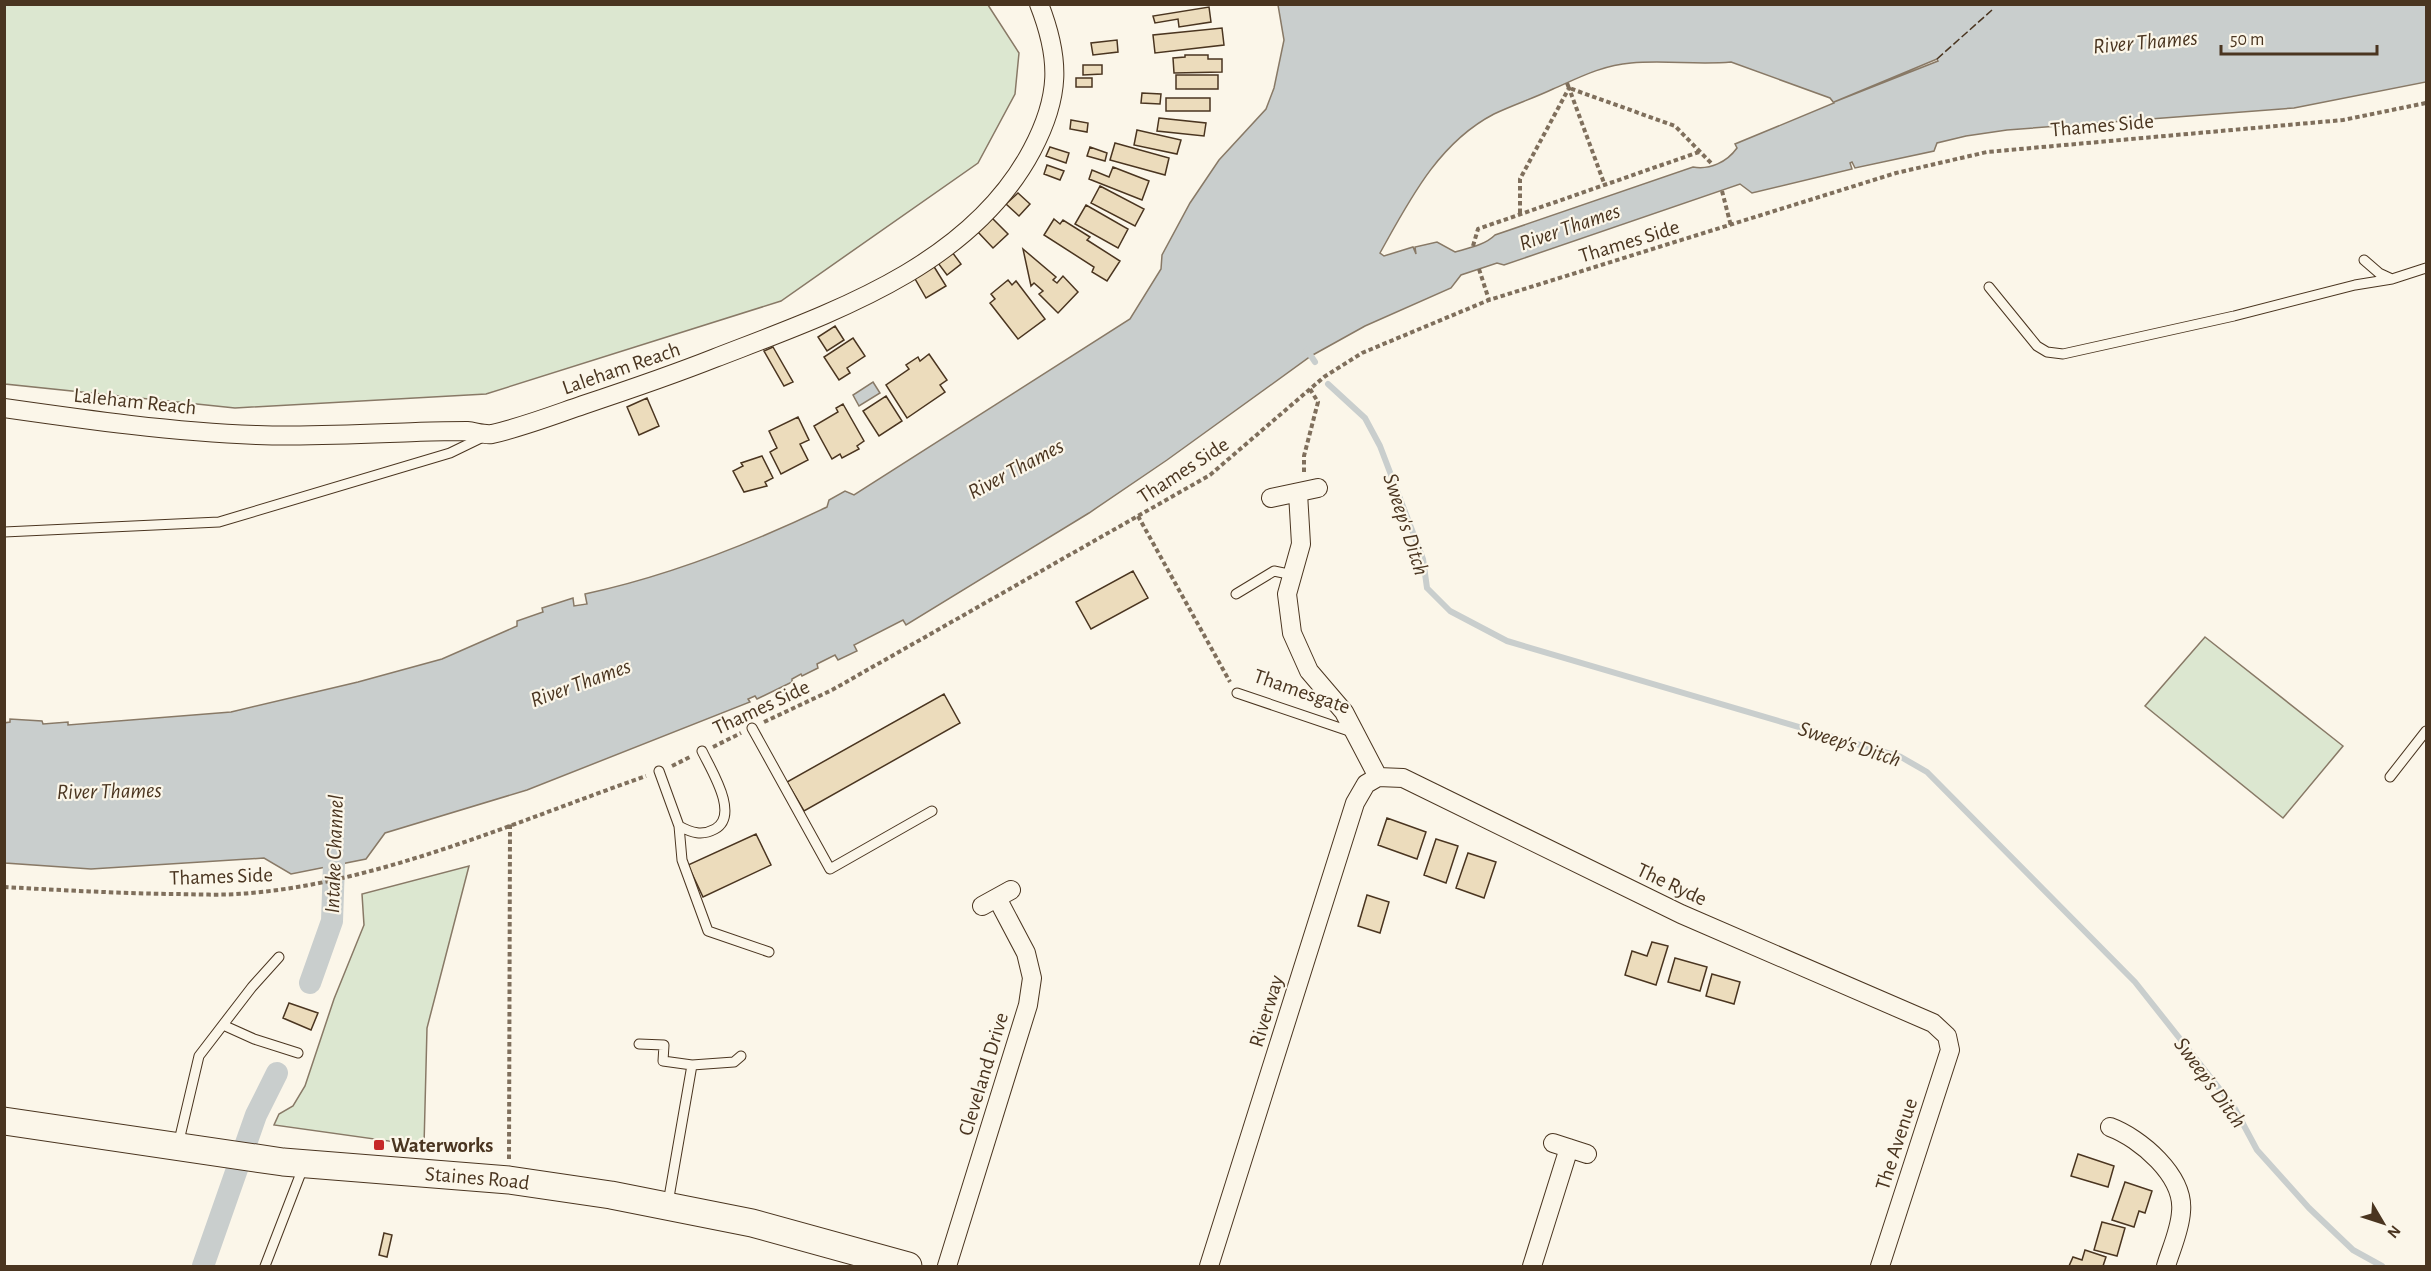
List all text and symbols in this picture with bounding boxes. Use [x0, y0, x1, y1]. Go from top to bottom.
scale bar [2221, 18, 2377, 56]
water label: River Thames [2092, 26, 2198, 58]
text: 50 m [2230, 31, 2264, 49]
street label: Thames Side [2049, 111, 2155, 140]
water label: River Thames [1516, 199, 1623, 254]
street label: Thames Side [1576, 216, 1682, 267]
street label: Laleham Reach [559, 338, 683, 398]
street label: Laleham Reach [73, 385, 197, 418]
street label: Thames Side [1134, 433, 1233, 507]
water label: River Thames [964, 435, 1067, 503]
water label: Sweep's Ditch [1378, 470, 1433, 578]
water label: River Thames [527, 655, 633, 711]
street label: Thamesgate [1251, 665, 1353, 718]
street label: Thames Side [710, 676, 813, 739]
water label: Sweep's Ditch [1796, 717, 1904, 772]
water label: River Thames [56, 779, 162, 803]
water label: Intake Channel [321, 794, 347, 914]
street label: The Ryde [1634, 859, 1710, 910]
street label: Thames Side [169, 864, 273, 889]
street label: Riverway [1246, 973, 1287, 1050]
street label: Cleveland Drive [955, 1010, 1012, 1138]
water label: Sweep's Ditch [2169, 1033, 2250, 1133]
street label: The Avenue [1872, 1096, 1921, 1193]
place label: Waterworks [391, 1135, 493, 1156]
marker: Waterworks [372, 1138, 386, 1152]
street label: Staines Road [424, 1163, 531, 1194]
north arrow [2353, 1193, 2413, 1253]
text: N [2384, 1222, 2404, 1241]

